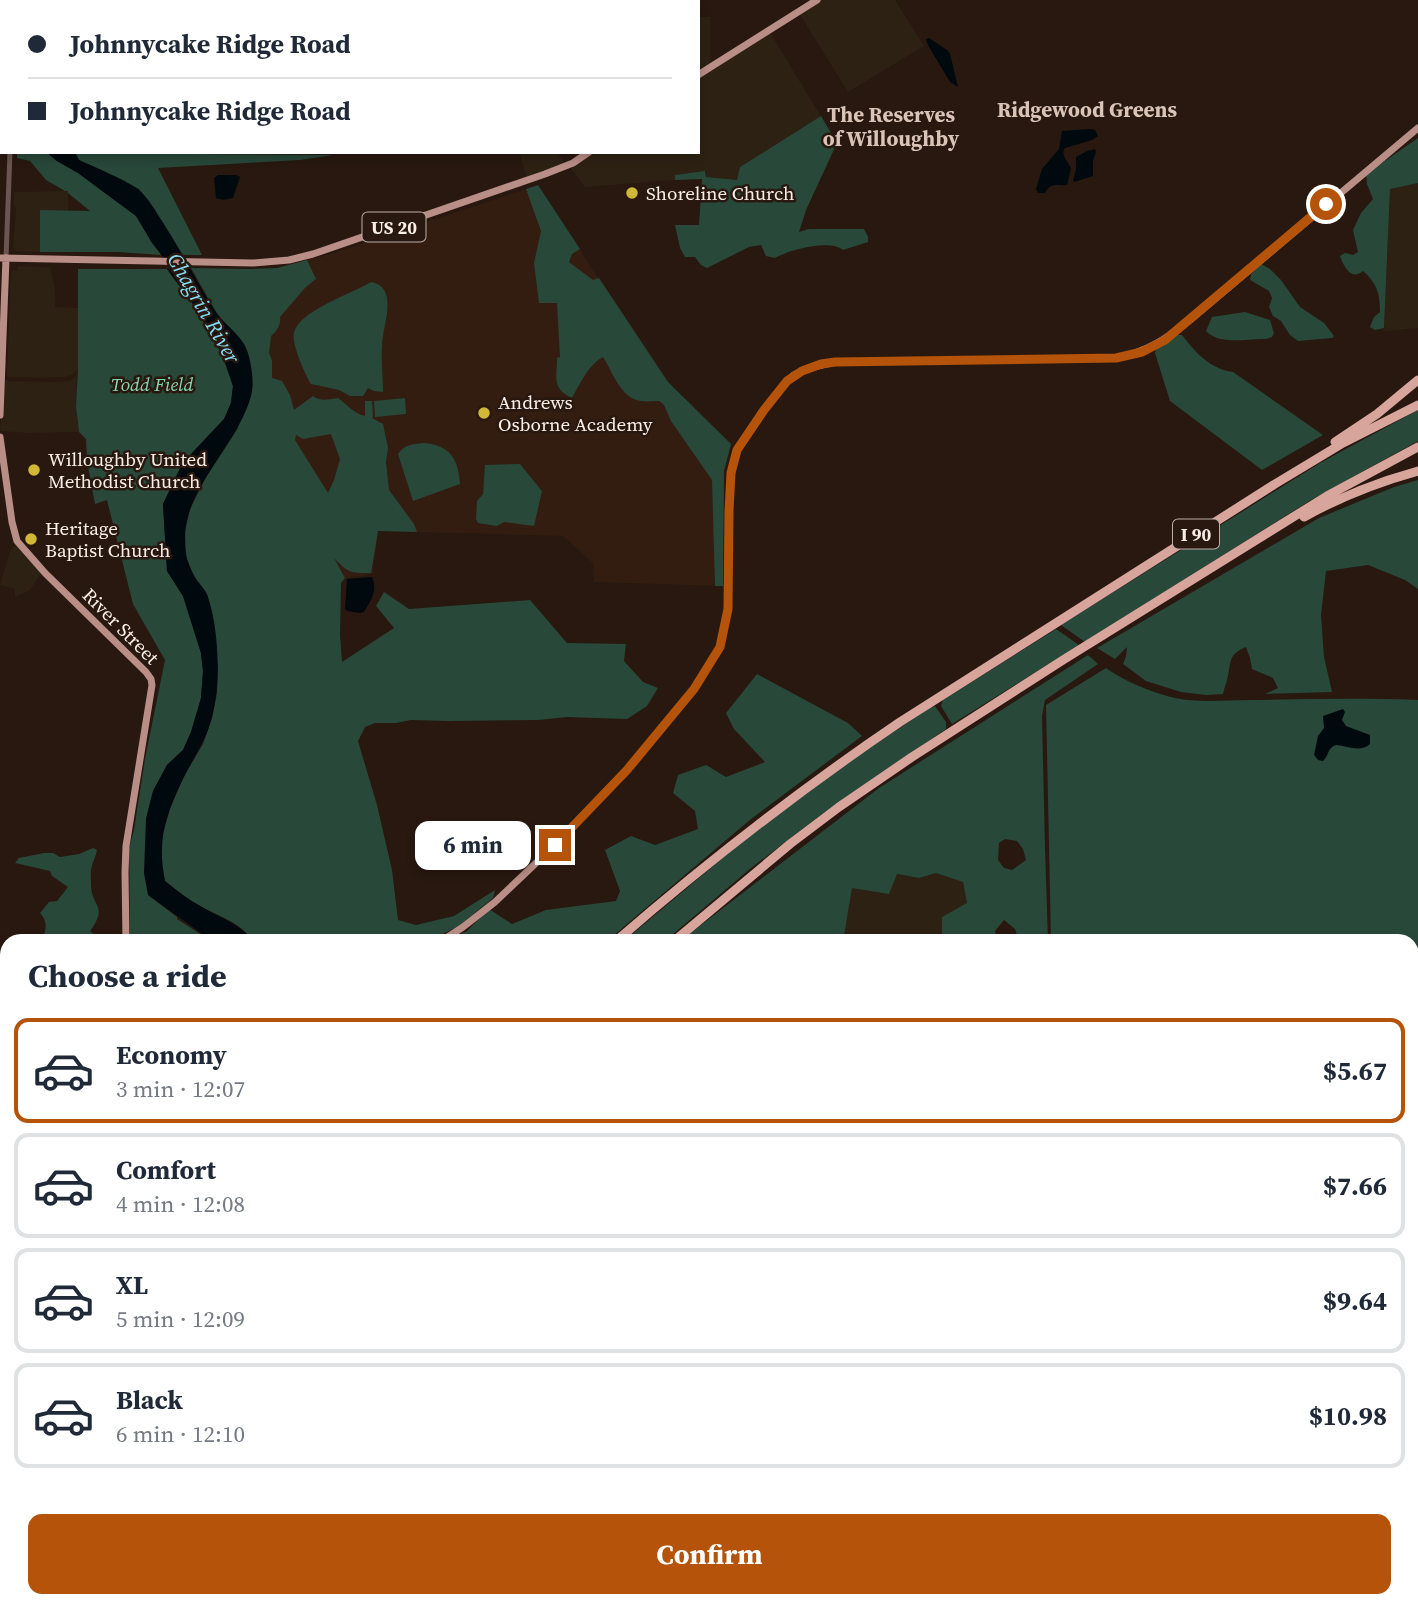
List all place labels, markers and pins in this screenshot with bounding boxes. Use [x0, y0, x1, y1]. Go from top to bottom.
place label: Shoreline Church [646, 180, 794, 206]
marker: Shoreline Church [624, 185, 640, 201]
place label: Andrews Osborne Academy [498, 389, 653, 437]
marker: Andrews Osborne Academy [476, 405, 492, 421]
place label: Willoughby United Methodist Church [48, 446, 207, 494]
marker: Willoughby United Methodist Church [26, 462, 42, 478]
place label: Heritage Baptist Church [45, 515, 171, 563]
marker: Heritage Baptist Church [23, 531, 39, 547]

